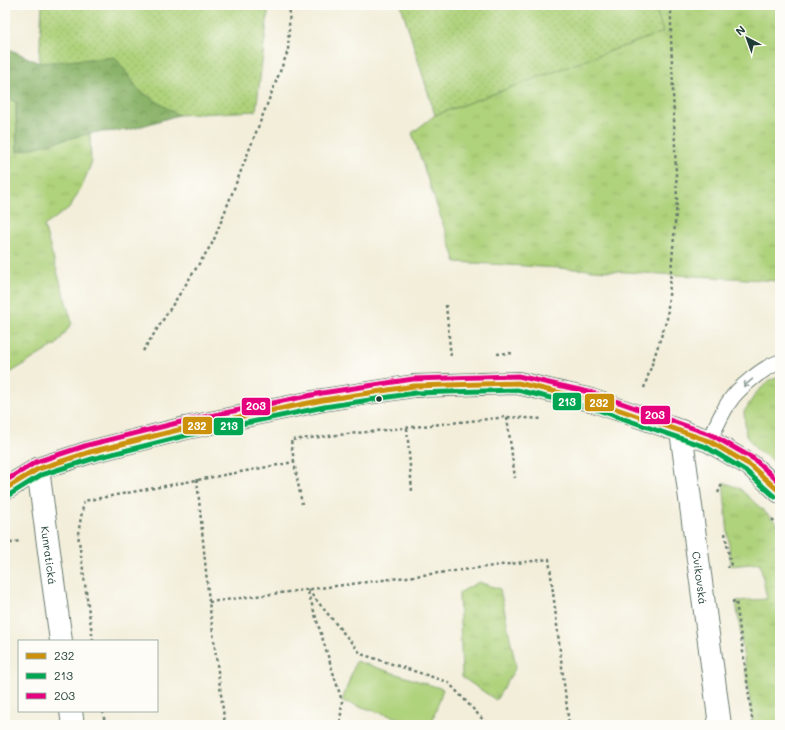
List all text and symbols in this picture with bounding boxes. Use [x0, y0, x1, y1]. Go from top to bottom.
north arrow [727, 18, 767, 58]
text: N [732, 22, 748, 38]
one-way arrow [742, 379, 753, 388]
line badge: 213 [552, 392, 582, 411]
line badge: 232 [584, 393, 615, 412]
unlabelled marker [374, 394, 384, 404]
text: 213 [558, 394, 576, 409]
text: 232 [590, 395, 608, 410]
line badge: 203 [241, 397, 271, 416]
text: 203 [246, 398, 266, 413]
line badge: 203 [640, 405, 671, 425]
text: 203 [645, 407, 665, 422]
line badge: 232 [182, 416, 213, 435]
line badge: 213 [213, 417, 244, 436]
text: 232 [188, 418, 206, 433]
text: 213 [220, 418, 238, 433]
street label: Kunratická [38, 525, 61, 585]
street label: Cvikovská [690, 550, 711, 605]
legend [18, 640, 158, 712]
text: 232 [54, 647, 74, 663]
text: 213 [54, 667, 73, 683]
text: 203 [54, 687, 75, 703]

